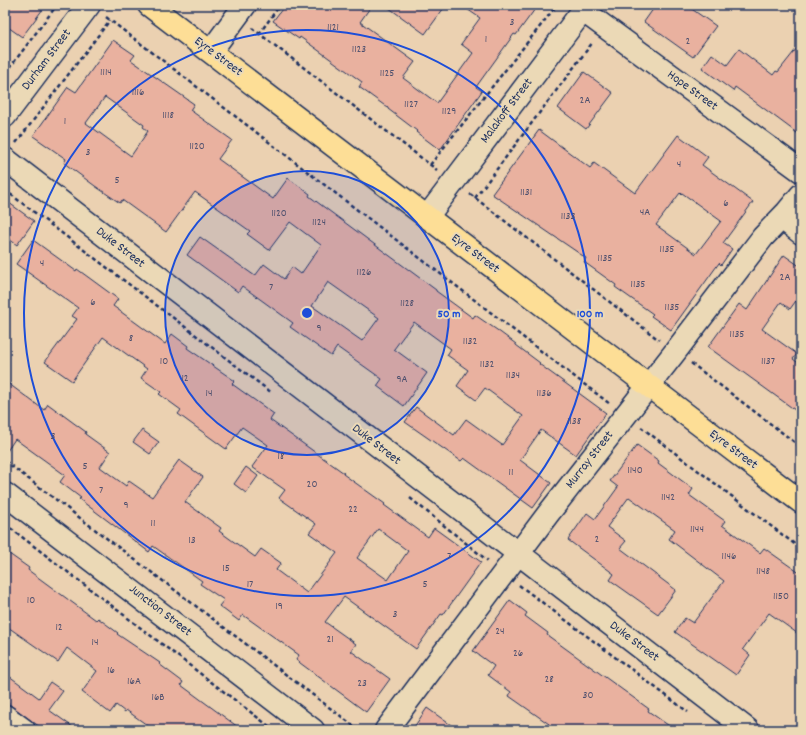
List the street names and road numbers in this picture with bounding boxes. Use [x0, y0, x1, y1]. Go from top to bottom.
street label: Durham Street [18, 25, 77, 95]
street label: Eyre Street [190, 32, 246, 82]
street label: Hope Street [663, 66, 721, 116]
street label: Malakoff Street [476, 74, 538, 148]
street label: Duke Street [91, 223, 149, 273]
street label: Eyre Street [447, 229, 503, 279]
street label: Duke Street [347, 420, 405, 470]
street label: Eyre Street [705, 425, 761, 475]
street label: Murray Street [561, 427, 619, 493]
street label: Junction Street [125, 580, 196, 642]
street label: Duke Street [605, 617, 663, 667]

